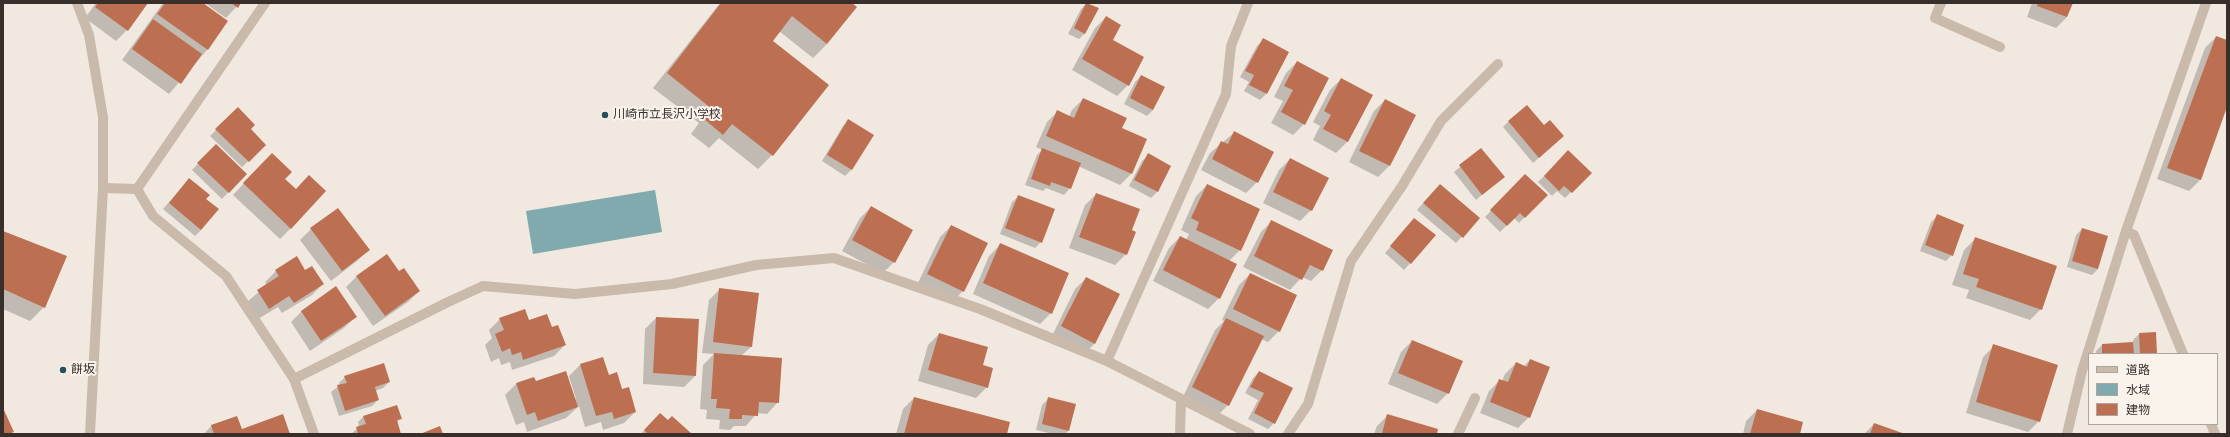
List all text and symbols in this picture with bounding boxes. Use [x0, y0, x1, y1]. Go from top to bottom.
place label: 川崎市立長沢小学校 [613, 108, 721, 122]
marker: 川崎市立長沢小学校 [600, 110, 610, 120]
legend [2088, 353, 2218, 425]
text: 道路 [2126, 362, 2150, 378]
place label: 餅坂 [71, 363, 95, 377]
marker: 餅坂 [58, 365, 68, 375]
text: 水域 [2126, 382, 2150, 398]
text: 建物 [2126, 402, 2150, 418]

